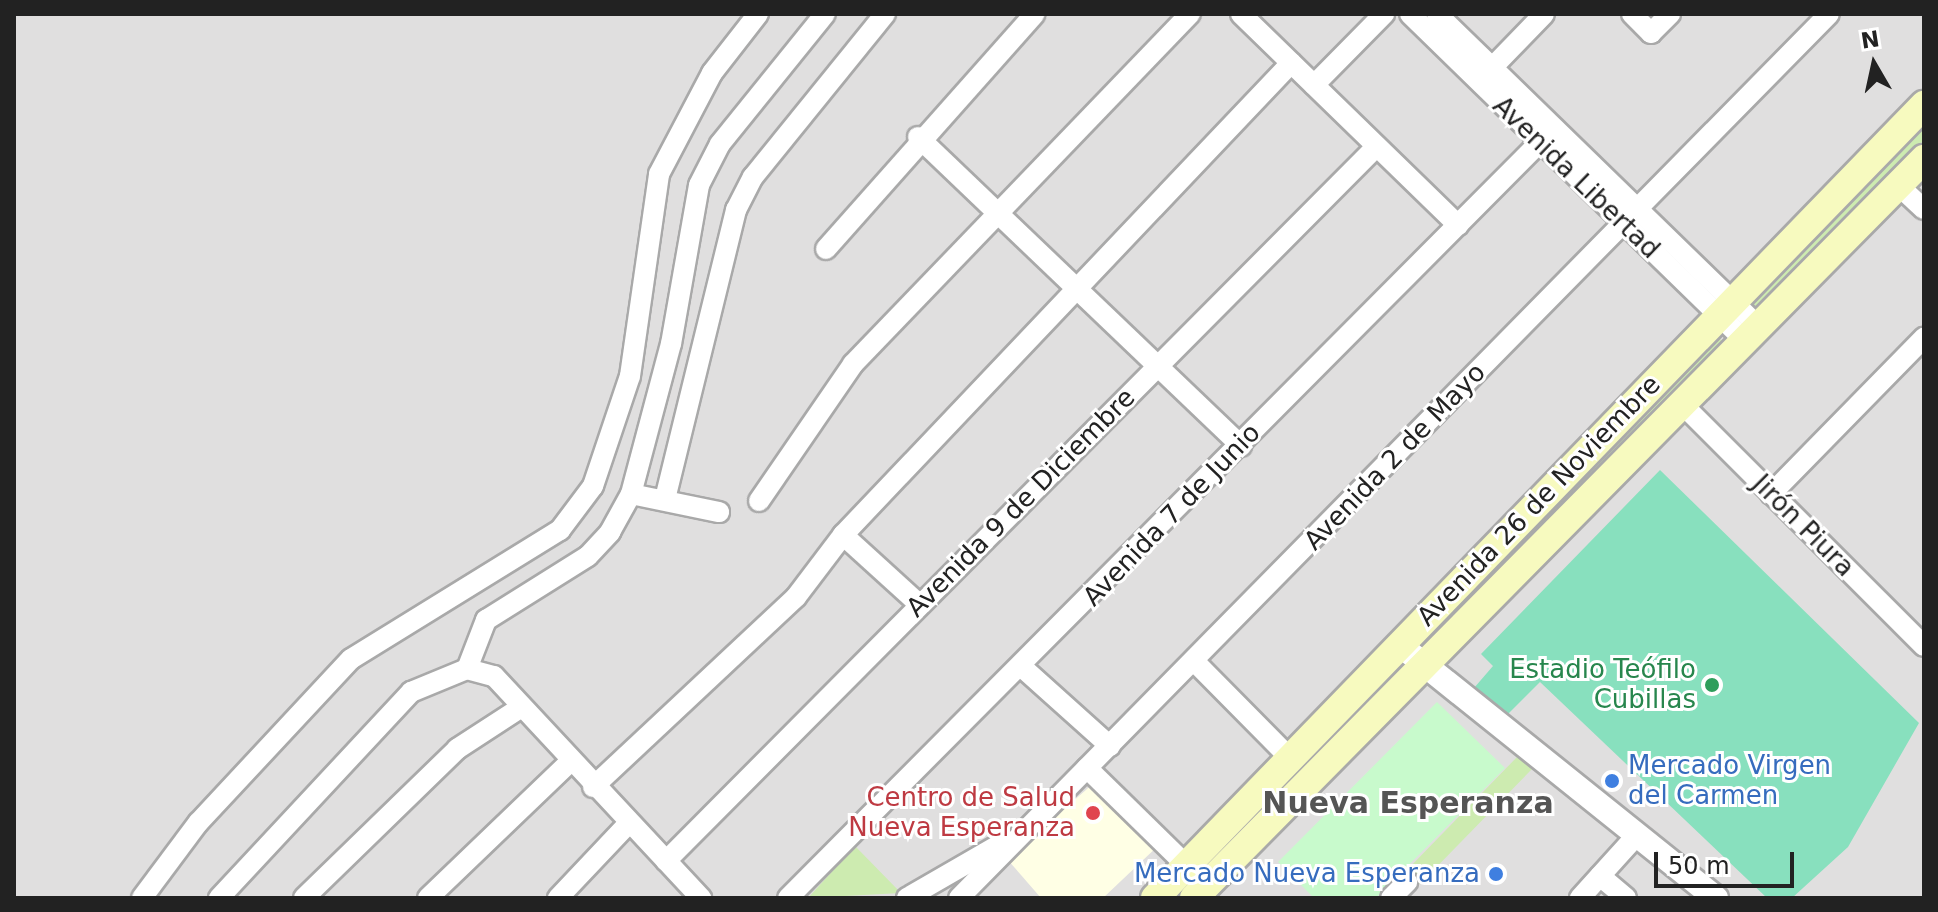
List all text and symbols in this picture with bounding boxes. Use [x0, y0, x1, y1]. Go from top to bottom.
north arrow [1834, 24, 1914, 104]
text: N [1859, 26, 1881, 54]
street label: Avenida Libertad [1486, 91, 1666, 265]
street label: Avenida 2 de Mayo [1298, 357, 1492, 557]
street label: Avenida 26 de Noviembre [1411, 369, 1667, 633]
street label: Avenida 9 de Diciembre [900, 382, 1142, 624]
street label: Avenida 7 de Junio [1077, 417, 1267, 613]
street label: Jirón Piura [1746, 469, 1860, 583]
place label: Estadio Teófilo Cubillas [1509, 654, 1696, 716]
marker: Estadio Teófilo Cubillas [1703, 676, 1721, 694]
place label: Mercado Virgen del Carmen [1628, 750, 1831, 812]
marker: Mercado Virgen del Carmen [1603, 772, 1621, 790]
place label: Centro de Salud Nueva Esperanza [848, 782, 1075, 844]
district label: Nueva Esperanza [1262, 785, 1554, 821]
marker: Centro de Salud Nueva Esperanza [1082, 802, 1104, 824]
scale bar [1658, 836, 1798, 886]
text: 50 m [1668, 852, 1730, 880]
place label: Mercado Nueva Esperanza [1134, 858, 1480, 890]
marker: Mercado Nueva Esperanza [1487, 865, 1505, 883]

